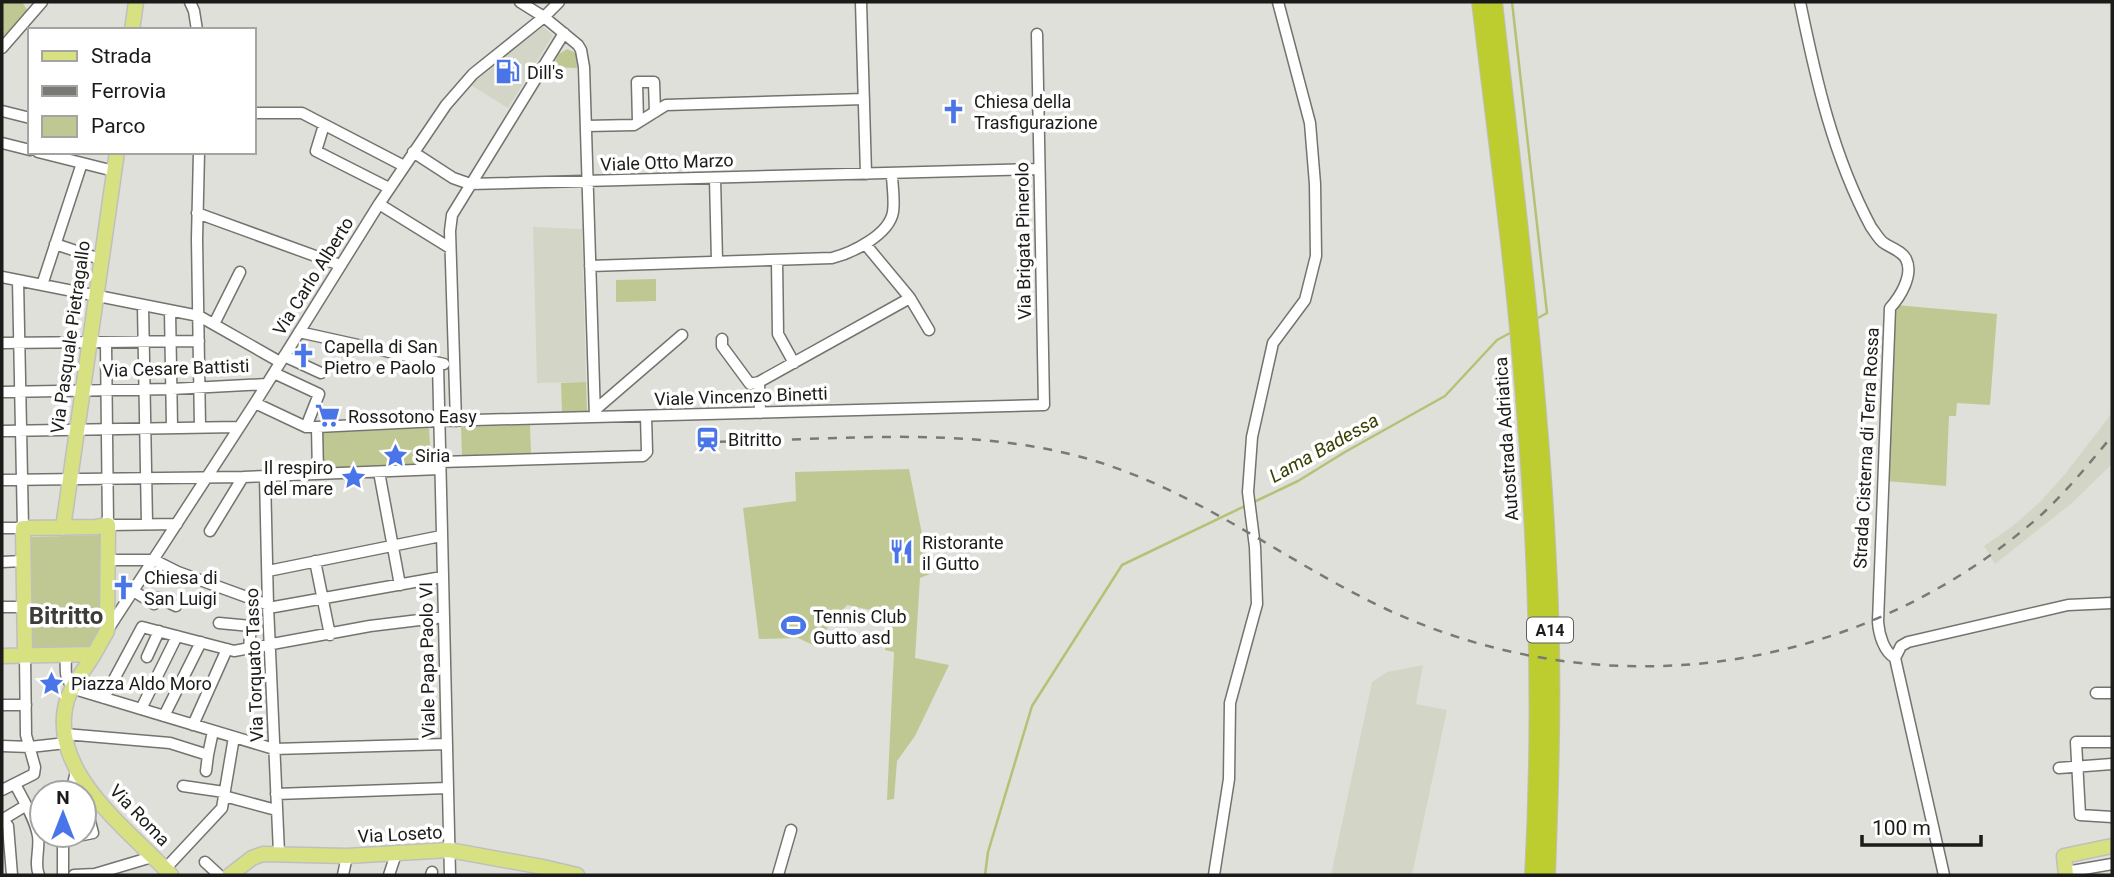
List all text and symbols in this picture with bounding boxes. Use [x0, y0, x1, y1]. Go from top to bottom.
legend [28, 28, 256, 154]
text: Strada [91, 44, 152, 68]
fuel station icon: Dill's [493, 58, 521, 86]
place label: Dill's [527, 62, 564, 83]
text: Ferrovia [91, 79, 166, 103]
place label: Chiesa della Trasfigurazione [974, 91, 1098, 133]
church icon: Chiesa della Trasfigurazione [940, 97, 968, 125]
text: Parco [91, 114, 145, 138]
street label: Viale Otto Marzo [600, 149, 734, 175]
street label: Via Brigata Pinerolo [1011, 162, 1035, 320]
street label: Via Carlo Alberto [268, 213, 358, 339]
street label: Via Pasquale Pietragallo [46, 239, 94, 435]
street label: Strada Cisterna di Terra Rossa [1849, 327, 1883, 569]
place label: Capella di San Pietro e Paolo [324, 336, 438, 378]
church icon: Capella di San Pietro e Paolo [290, 342, 318, 370]
street label: Via Cesare Battisti [102, 355, 250, 381]
street label: Autostrada Adriatica [1490, 356, 1522, 522]
street label: Viale Vincenzo Binetti [654, 382, 828, 410]
supermarket icon: Rossotono Easy [314, 402, 342, 430]
place label: Rossotono Easy [348, 406, 477, 427]
water label: Lama Badessa [1265, 408, 1383, 488]
station icon: Bitritto [694, 425, 722, 453]
place label: Bitritto [728, 429, 782, 450]
place icon: Siria [381, 441, 409, 469]
place label: Siria [415, 445, 450, 466]
place label: Il respiro del mare [263, 457, 333, 499]
place icon: Il respiro del mare [339, 463, 367, 491]
place label: Ristorante il Gutto [922, 532, 1004, 574]
restaurant icon: Ristorante il Gutto [888, 538, 916, 566]
place label: Chiesa di San Luigi [144, 567, 218, 609]
church icon: Chiesa di San Luigi [110, 573, 138, 601]
street label: Viale Papa Paolo VI [415, 582, 439, 738]
street label: Via Torquato Tasso [241, 588, 267, 742]
district label: Bitritto [29, 602, 103, 630]
place label: Tennis Club Gutto asd [813, 606, 907, 648]
sports icon: Tennis Club Gutto asd [779, 612, 807, 640]
road number: A14 [1527, 618, 1573, 642]
place icon: Piazza Aldo Moro [37, 669, 65, 697]
place label: Piazza Aldo Moro [71, 673, 212, 694]
north arrow [28, 779, 98, 849]
street label: Via Roma [106, 780, 174, 850]
text: N [56, 786, 70, 809]
scale bar [1862, 804, 1981, 848]
text: 100 m [1872, 816, 1931, 840]
street label: Via Loseto [357, 821, 443, 847]

